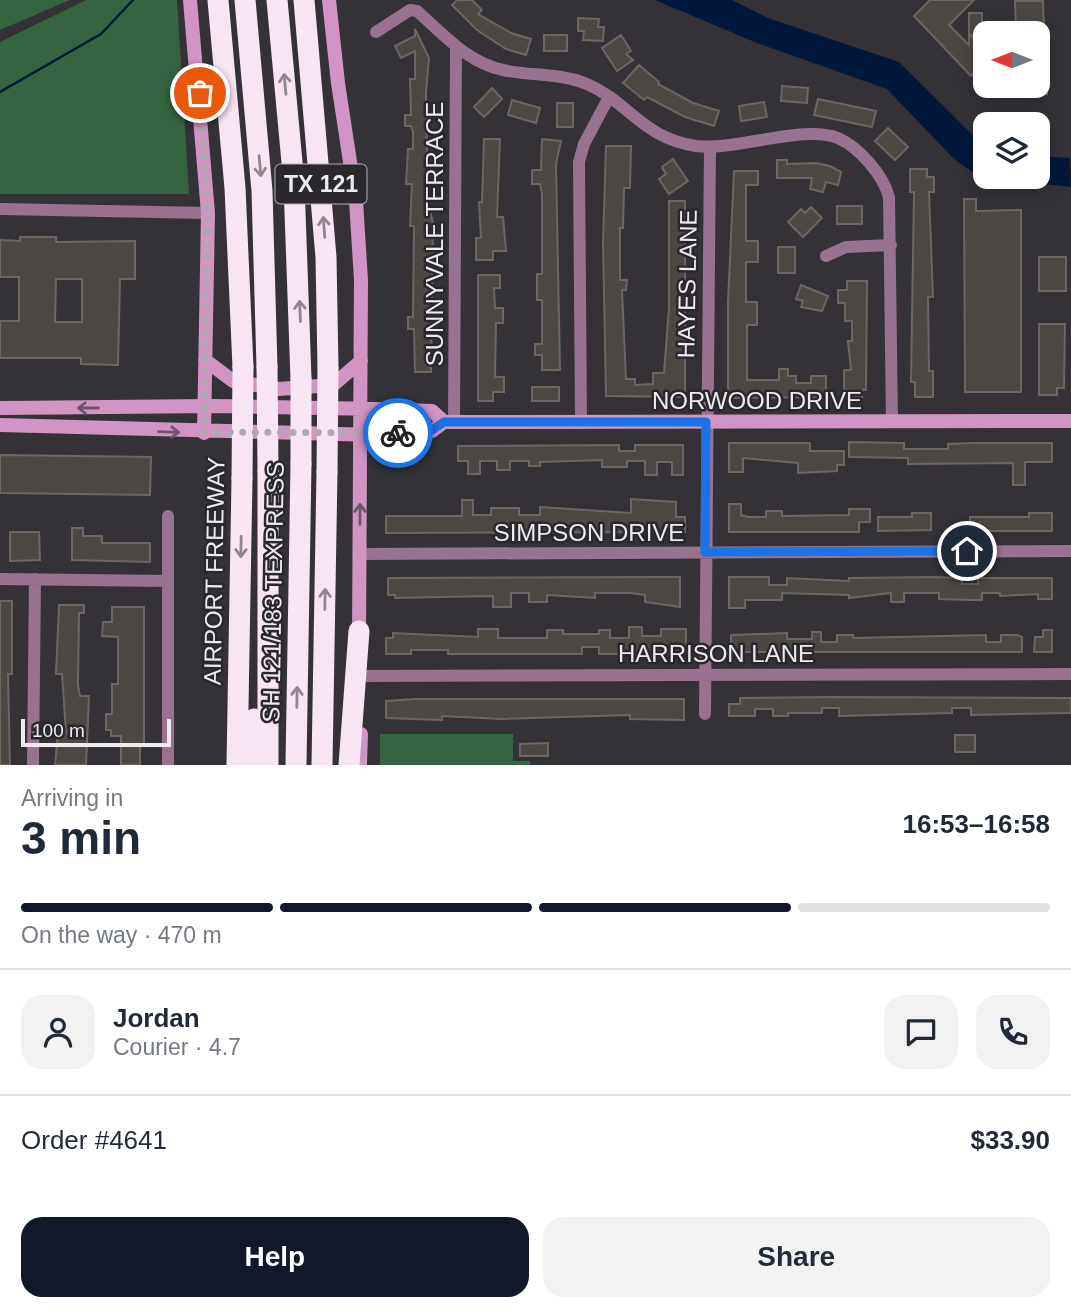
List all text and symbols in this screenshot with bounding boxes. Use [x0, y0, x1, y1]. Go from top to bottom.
north arrow [973, 21, 1050, 98]
map controls [973, 21, 1050, 189]
pin [170, 63, 230, 123]
one-way arrow [278, 73, 291, 95]
icon: bag [181, 74, 219, 112]
street label: SUNNYVALE TERRACE [421, 102, 448, 366]
button: layers [973, 112, 1050, 189]
one-way arrow [254, 154, 267, 176]
road number: TX 121 [276, 164, 366, 204]
street label: HAYES LANE [672, 209, 702, 359]
one-way arrow [317, 216, 330, 238]
one-way arrow [294, 299, 307, 322]
street label: NORWOOD DRIVE [652, 387, 862, 414]
courier [363, 398, 433, 468]
one-way arrow [77, 401, 100, 415]
icon: bike [379, 414, 417, 452]
one-way arrow [157, 425, 180, 438]
street label: AIRPORT FREEWAY [199, 457, 229, 685]
street label: SH 121/183 TEXPRESS [257, 461, 289, 723]
one-way arrow [353, 503, 367, 526]
street label: SIMPSON DRIVE [494, 519, 684, 546]
pin [937, 521, 997, 581]
icon: home [948, 532, 986, 570]
one-way arrow [234, 535, 248, 558]
one-way arrow [318, 588, 332, 611]
street label: HARRISON LANE [618, 640, 814, 667]
one-way arrow [290, 686, 304, 709]
scale bar [21, 716, 172, 748]
text: 100 m [32, 720, 85, 741]
text: Arriving in [21, 785, 123, 811]
text: 16:53–16:58 [903, 809, 1050, 839]
text: 3 min [21, 812, 141, 864]
text: On the way · 470 m [21, 922, 222, 948]
button: person [21, 995, 95, 1069]
button: chat [884, 995, 958, 1069]
button: phone [976, 995, 1050, 1069]
text: Jordan [113, 1003, 200, 1033]
text: Courier · 4.7 [113, 1034, 241, 1060]
text: Order #4641 [21, 1125, 167, 1155]
text: $33.90 [970, 1125, 1050, 1155]
button: Help [21, 1217, 529, 1297]
button: Share [543, 1217, 1050, 1297]

